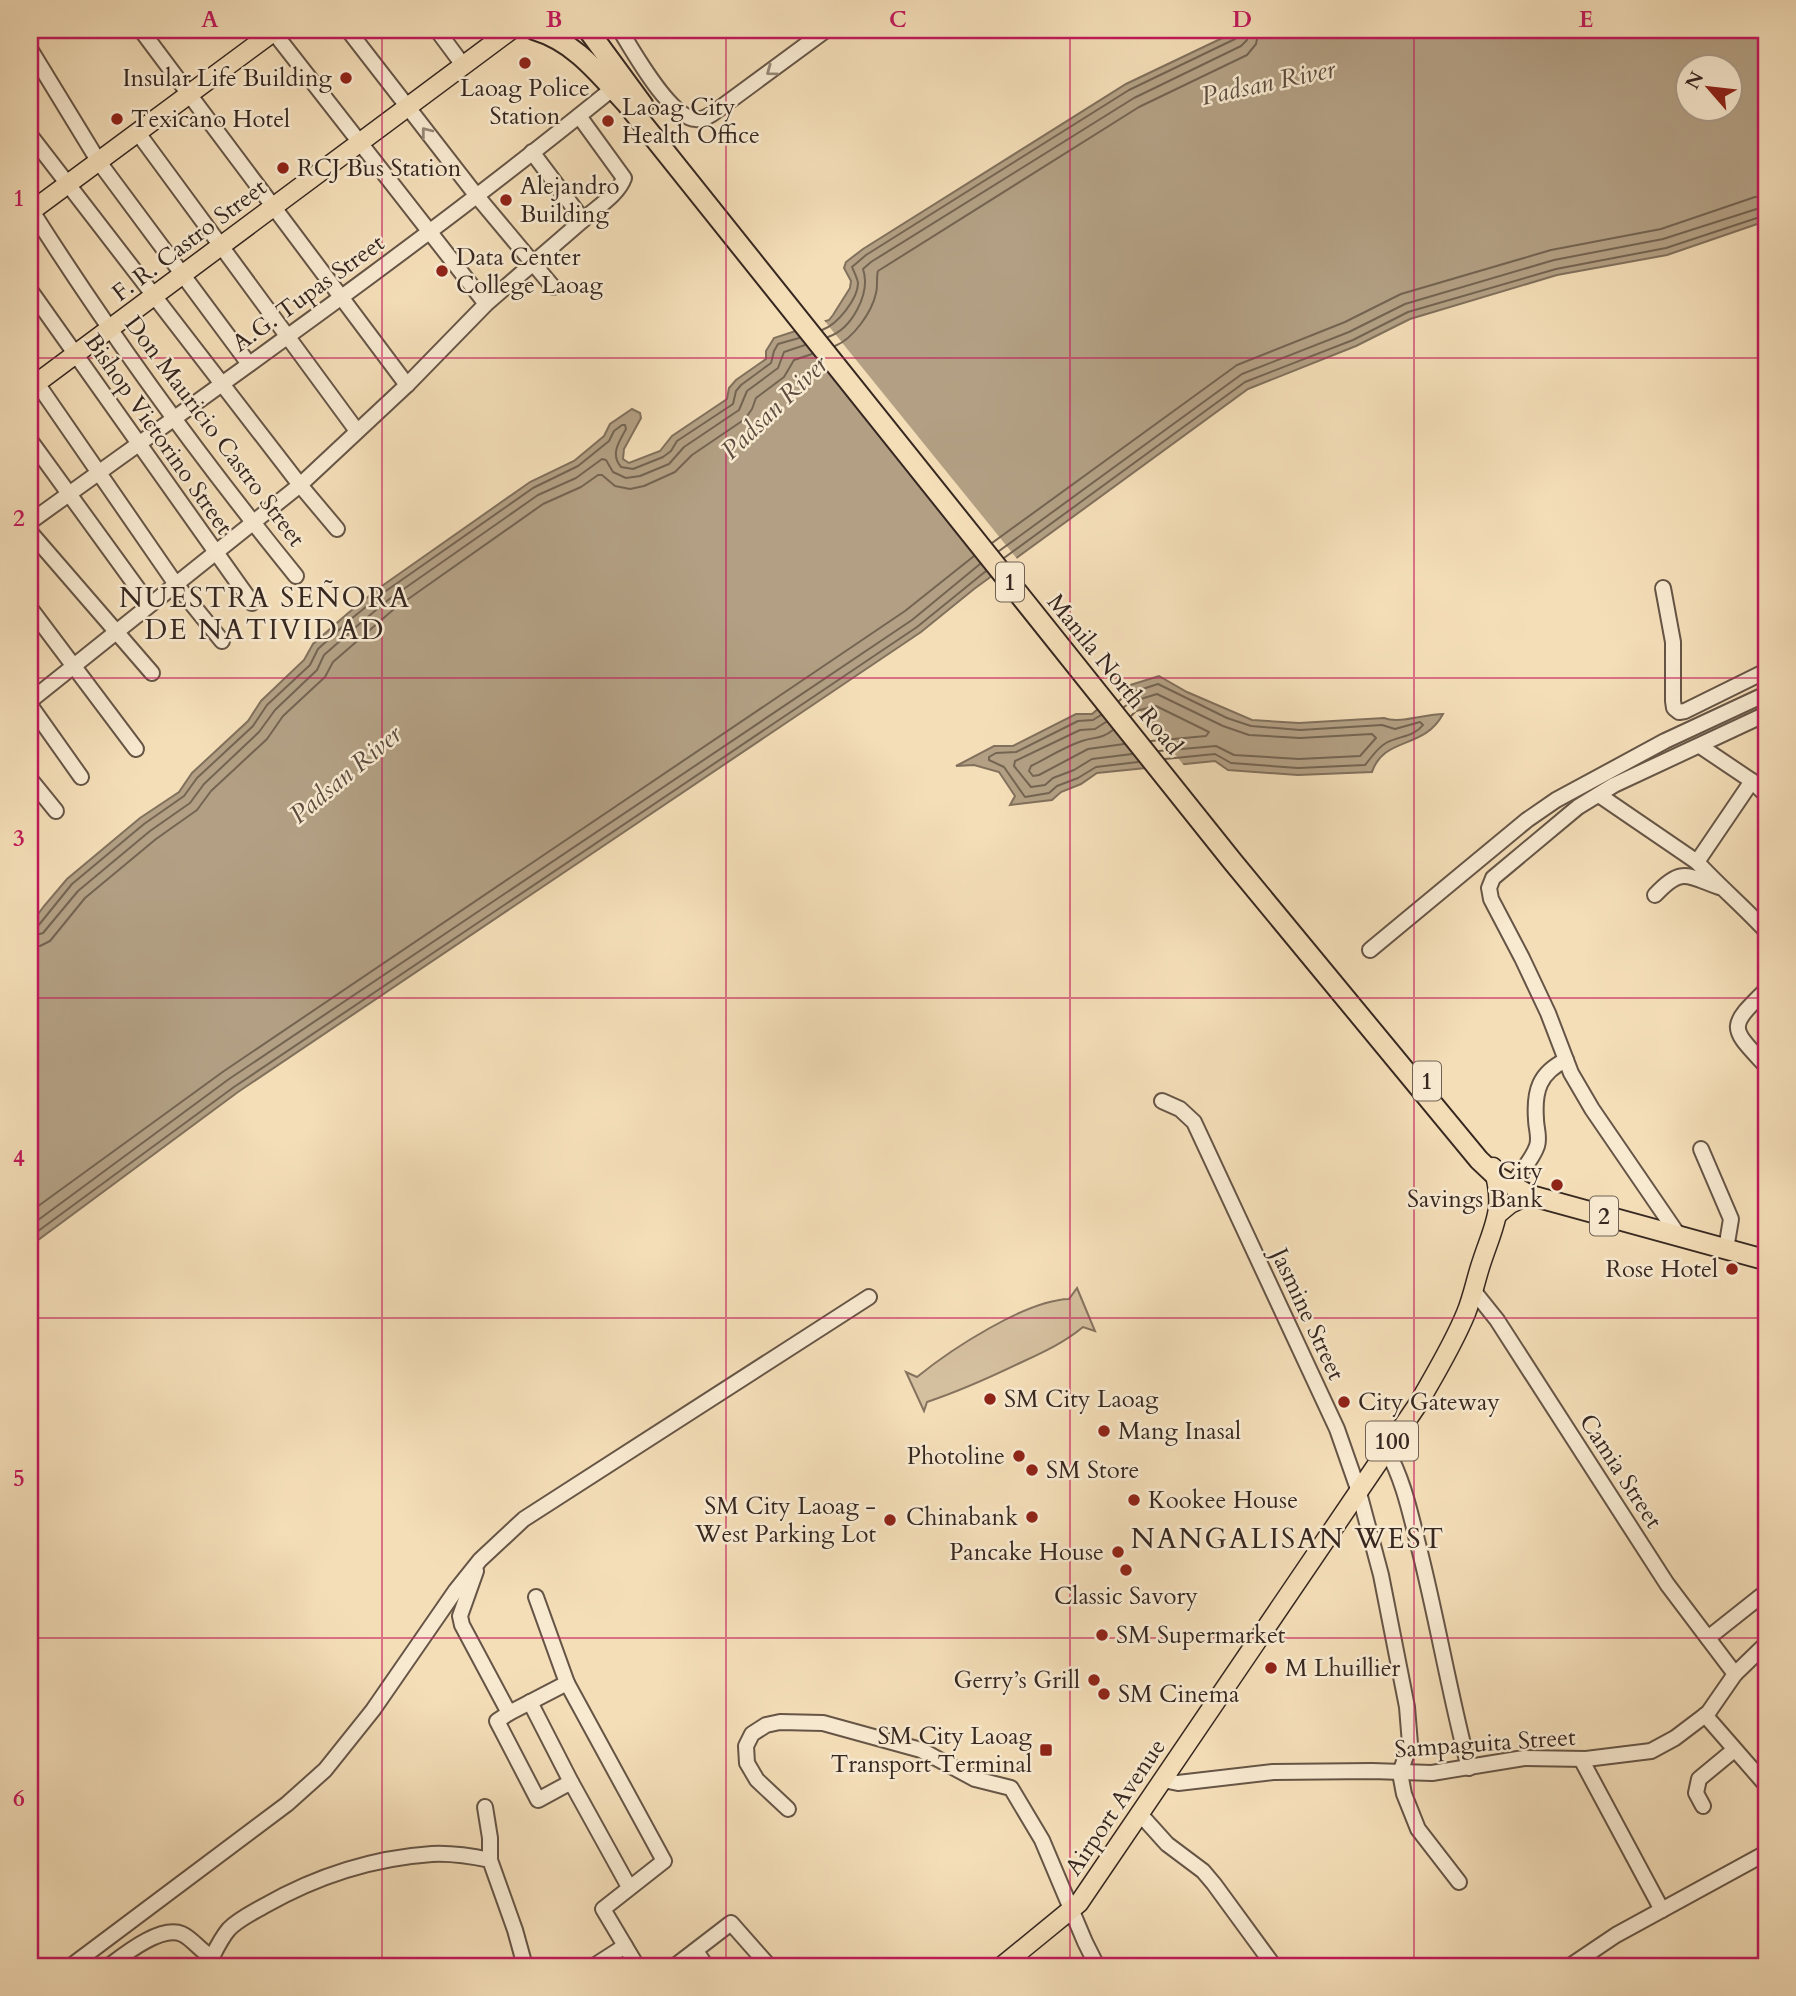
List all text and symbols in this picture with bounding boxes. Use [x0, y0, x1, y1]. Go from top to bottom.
text: A [201, 4, 219, 35]
text: B [546, 4, 562, 35]
text: C [889, 4, 907, 35]
text: D [1232, 4, 1252, 35]
text: E [1579, 4, 1593, 35]
water label: Padsan River [1198, 51, 1340, 114]
north arrow [1674, 52, 1744, 122]
marker: Laoag Police Station [517, 55, 533, 71]
place label: Insular Life Building [122, 62, 333, 95]
one-way arrow [767, 62, 779, 75]
text: N [1680, 67, 1710, 94]
marker: Insular Life Building [338, 70, 354, 86]
place label: Laoag Police Station [460, 72, 590, 133]
place label: Laoag City Health Office [622, 91, 760, 152]
place label: Texicano Hotel [131, 103, 290, 136]
marker: Texicano Hotel [109, 111, 125, 127]
marker: Laoag City Health Office [600, 113, 616, 129]
one-way arrow [422, 127, 434, 140]
place label: RCJ Bus Station [297, 152, 462, 185]
marker: RCJ Bus Station [275, 160, 291, 176]
place label: Alejandro Building [520, 170, 619, 231]
street label: F. R. Castro Street [105, 171, 274, 309]
text: 1 [13, 183, 25, 214]
marker: Alejandro Building [498, 192, 514, 208]
street label: A.G. Tupas Street [225, 227, 391, 360]
place label: Data Center College Laoag [456, 241, 603, 302]
marker: Data Center College Laoag [434, 263, 450, 279]
street label: Don Mauricio Castro Street [117, 309, 313, 554]
street label: Bishop Victorino Street [77, 327, 241, 542]
water label: Padsan River [713, 346, 837, 467]
text: 2 [13, 503, 25, 534]
road number: 1 [996, 562, 1024, 602]
district label: NUESTRA SEÑORA DE NATIVIDAD [119, 579, 411, 649]
street label: Manila North Road [1039, 587, 1190, 762]
water label: Padsan River [282, 716, 410, 832]
text: 3 [13, 823, 25, 854]
road number: 1 [1413, 1062, 1441, 1100]
text: 4 [13, 1143, 25, 1174]
place label: City Savings Bank [1407, 1155, 1543, 1216]
marker: City Savings Bank [1549, 1177, 1565, 1193]
road number: 2 [1590, 1196, 1618, 1236]
street label: Jasmine Street [1261, 1240, 1353, 1386]
place label: Rose Hotel [1605, 1253, 1718, 1286]
marker: Rose Hotel [1724, 1261, 1740, 1277]
place label: SM City Laoag [1004, 1383, 1159, 1416]
place label: City Gateway [1358, 1386, 1500, 1419]
marker: SM City Laoag [982, 1391, 998, 1407]
marker: City Gateway [1336, 1394, 1352, 1410]
street label: Camia Street [1571, 1408, 1670, 1535]
place label: Mang Inasal [1118, 1415, 1241, 1448]
road number: 100 [1366, 1422, 1418, 1460]
marker: Mang Inasal [1096, 1423, 1112, 1439]
place label: Photoline [907, 1440, 1005, 1473]
marker: Photoline [1011, 1448, 1027, 1464]
place label: SM Store [1046, 1454, 1139, 1487]
marker: SM Store [1024, 1462, 1040, 1478]
text: 5 [13, 1463, 25, 1494]
place label: Kookee House [1148, 1484, 1298, 1517]
place label: SM City Laoag - West Parking Lot [694, 1490, 876, 1551]
marker: Kookee House [1126, 1492, 1142, 1508]
place label: Chinabank [906, 1501, 1018, 1534]
marker: Chinabank [1024, 1509, 1040, 1525]
marker: SM City Laoag - West Parking Lot [882, 1512, 898, 1528]
district label: NANGALISAN WEST [1131, 1520, 1445, 1558]
place label: Pancake House [949, 1536, 1104, 1569]
marker: Pancake House [1110, 1544, 1126, 1560]
marker: Classic Savory [1118, 1562, 1134, 1578]
place label: Classic Savory [1054, 1580, 1198, 1613]
place label: SM Supermarket [1116, 1619, 1286, 1652]
marker: SM Supermarket [1094, 1627, 1110, 1643]
place label: M Lhuillier [1285, 1652, 1401, 1685]
marker: M Lhuillier [1263, 1660, 1279, 1676]
place label: Gerry’s Grill [953, 1664, 1080, 1697]
marker: Gerry’s Grill [1086, 1672, 1102, 1688]
place label: SM Cinema [1118, 1678, 1240, 1711]
marker: SM Cinema [1096, 1686, 1112, 1702]
place label: SM City Laoag Transport Terminal [831, 1720, 1033, 1781]
street label: Sampaguita Street [1393, 1721, 1577, 1766]
street label: Airport Avenue [1057, 1732, 1174, 1882]
marker: SM City Laoag Transport Terminal [1038, 1742, 1054, 1758]
text: 6 [13, 1783, 25, 1814]

